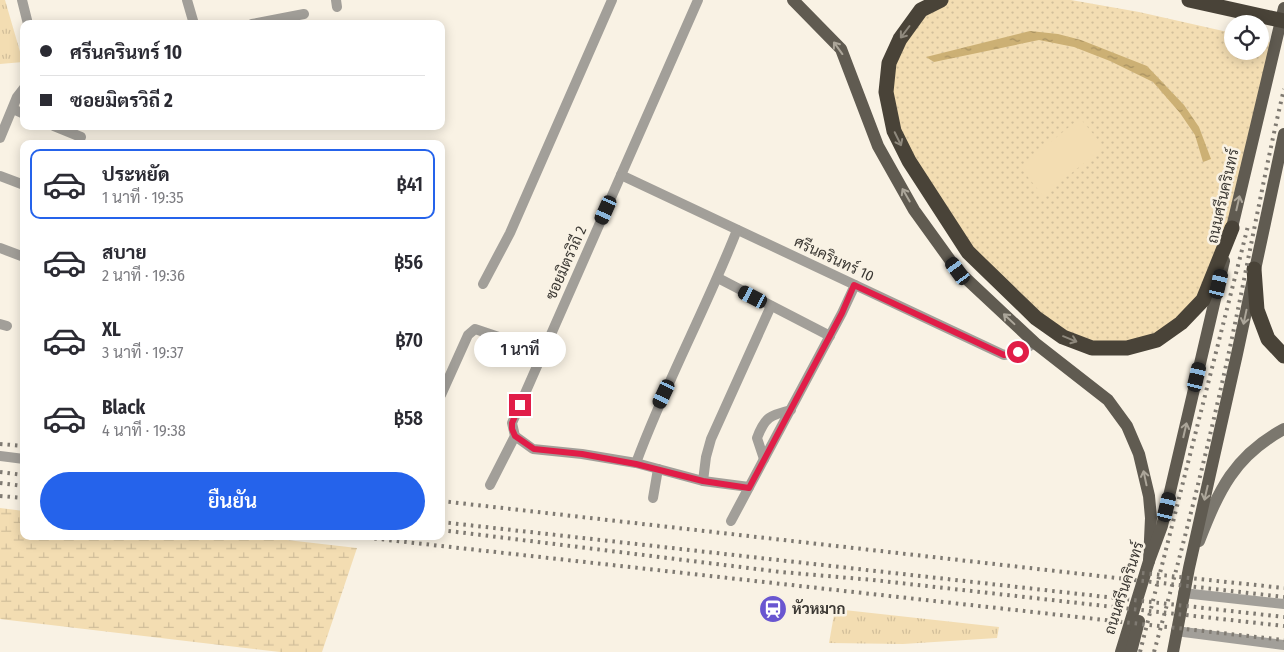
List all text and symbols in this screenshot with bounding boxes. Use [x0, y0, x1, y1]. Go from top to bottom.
map controls [1224, 15, 1269, 60]
button: locate [1224, 15, 1269, 60]
one-way arrow [900, 25, 911, 38]
text: ศรีนครินทร์ 10 [70, 41, 182, 64]
one-way arrow [833, 41, 843, 55]
text: ซอยมิตรวิถี 2 [70, 89, 173, 112]
one-way arrow [894, 131, 903, 146]
street label: ถนนศรีนครินทร์ [1202, 147, 1243, 245]
icon: car [42, 162, 87, 207]
text: ประหยัด [102, 163, 170, 186]
text: ฿41 [397, 173, 423, 196]
text: 1 นาที · 19:35 [102, 188, 184, 207]
one-way arrow [900, 189, 910, 203]
car [593, 193, 618, 227]
one-way arrow [1234, 196, 1243, 212]
street label: ซอยมิตรวิถี 2 [541, 223, 590, 303]
street label: ศรีนครินทร์ 10 [791, 232, 877, 285]
icon: car [42, 240, 87, 285]
text: สบาย [102, 241, 147, 264]
text: ฿56 [394, 251, 423, 274]
car [943, 254, 972, 288]
text: 2 นาที · 19:36 [102, 266, 185, 285]
car [1208, 268, 1229, 300]
car [736, 284, 769, 310]
one-way arrow [1239, 308, 1249, 324]
one-way arrow [1003, 313, 1016, 325]
icon: car [42, 318, 87, 363]
text: XL [102, 318, 121, 341]
text: ฿70 [395, 329, 423, 352]
callout: 1 นาที [474, 332, 566, 368]
one-way arrow [1061, 335, 1077, 344]
text: 1 นาที [500, 340, 540, 359]
route start [1007, 341, 1029, 363]
text: 3 นาที · 19:37 [102, 343, 184, 362]
car [1186, 361, 1207, 393]
car [650, 377, 677, 411]
route end [509, 394, 531, 416]
icon: car [42, 396, 87, 441]
text: Black [102, 396, 145, 419]
text: ฿58 [394, 407, 423, 430]
text: 4 นาที · 19:38 [102, 421, 186, 440]
one-way arrow [1181, 422, 1190, 438]
one-way arrow [1140, 470, 1149, 486]
button: ยืนยัน [40, 472, 425, 530]
one-way arrow [1201, 484, 1210, 500]
car [1156, 491, 1177, 523]
street label: ถนนศรีนครินทร์ [1100, 539, 1147, 637]
station icon: หัวหมาก [758, 594, 788, 624]
place label: หัวหมาก [792, 599, 845, 618]

